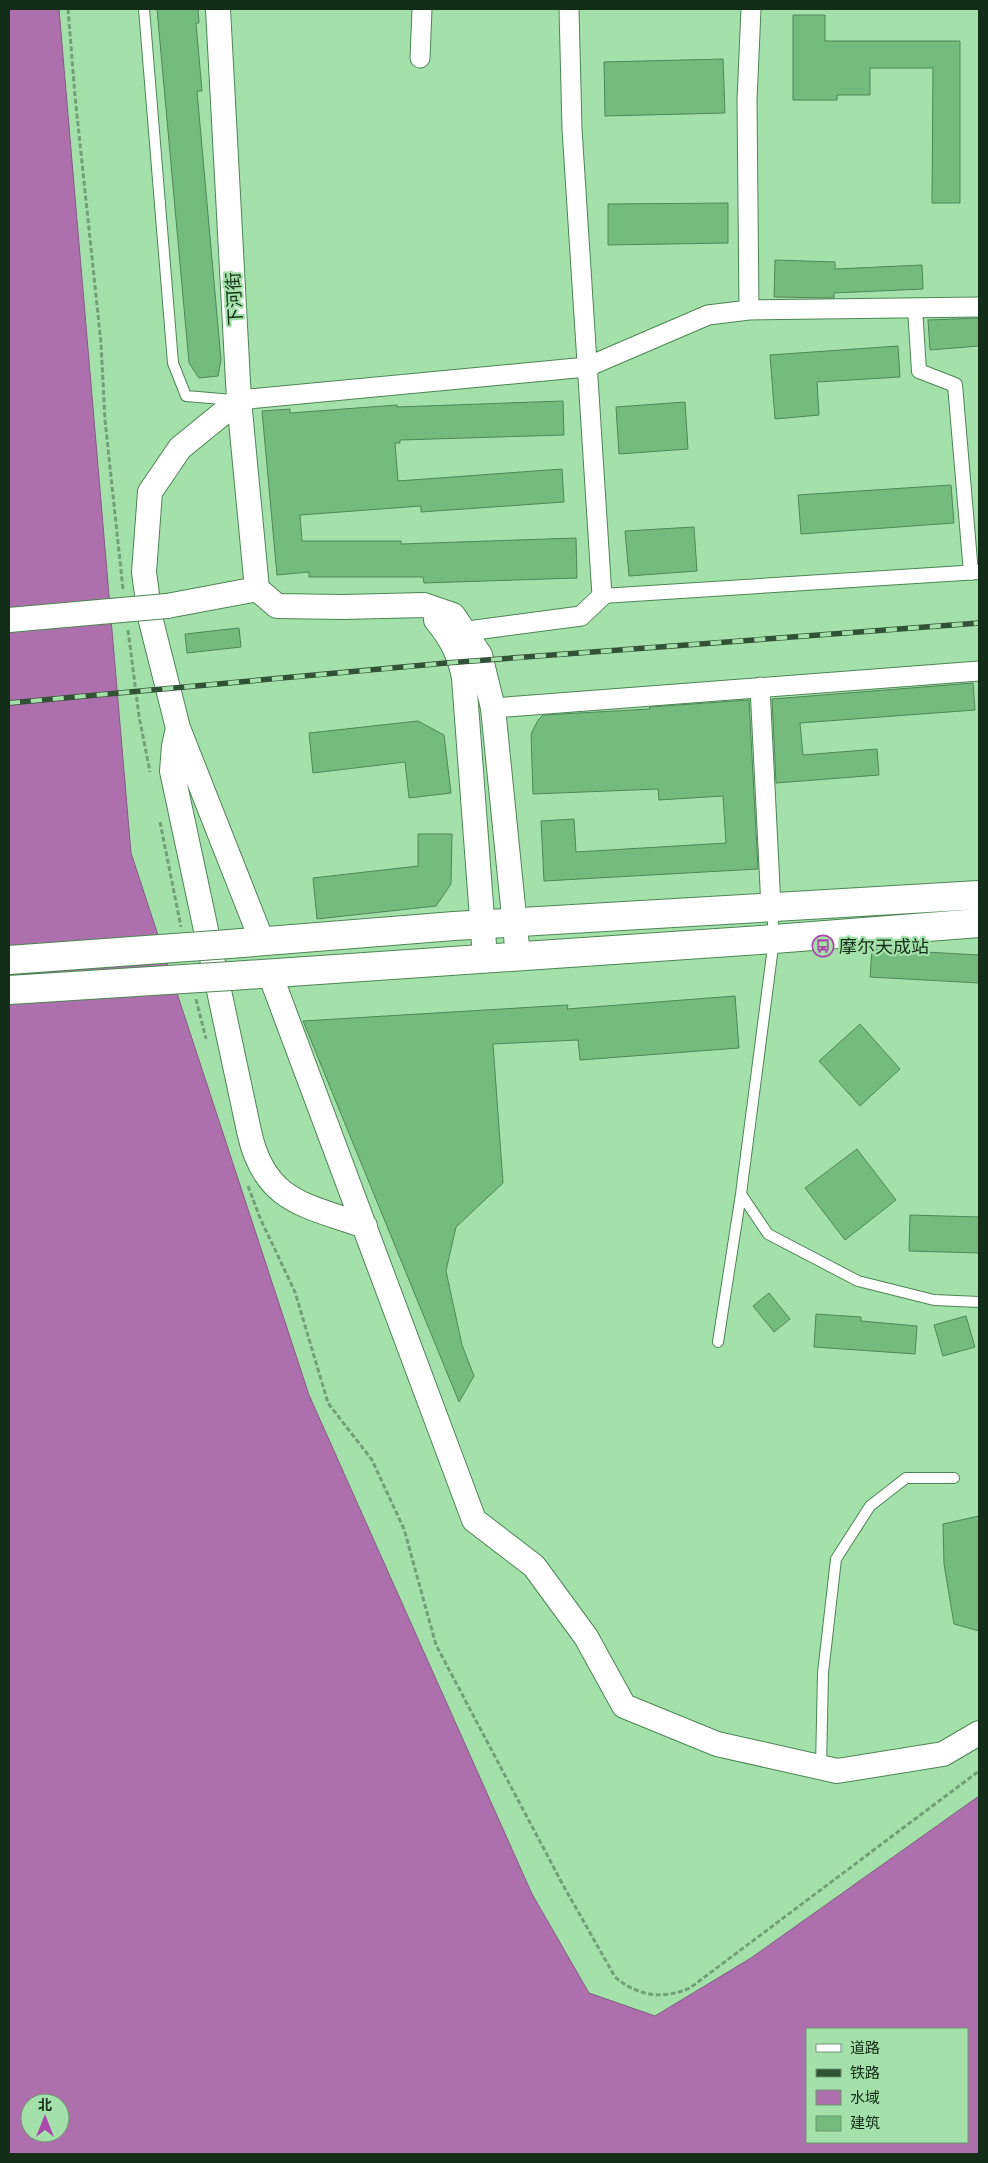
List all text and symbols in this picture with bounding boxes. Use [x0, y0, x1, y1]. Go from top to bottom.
street label: 下河街 [221, 271, 247, 327]
bus stop icon: 摩尔天成站 [811, 934, 835, 958]
place label: 摩尔天成站 [839, 935, 929, 958]
legend [806, 2028, 968, 2143]
text: 道路 [850, 2038, 880, 2057]
text: 铁路 [850, 2063, 880, 2082]
text: 水域 [850, 2088, 880, 2107]
north arrow [20, 2093, 70, 2143]
text: 北 [38, 2096, 52, 2114]
text: 建筑 [850, 2113, 880, 2132]

